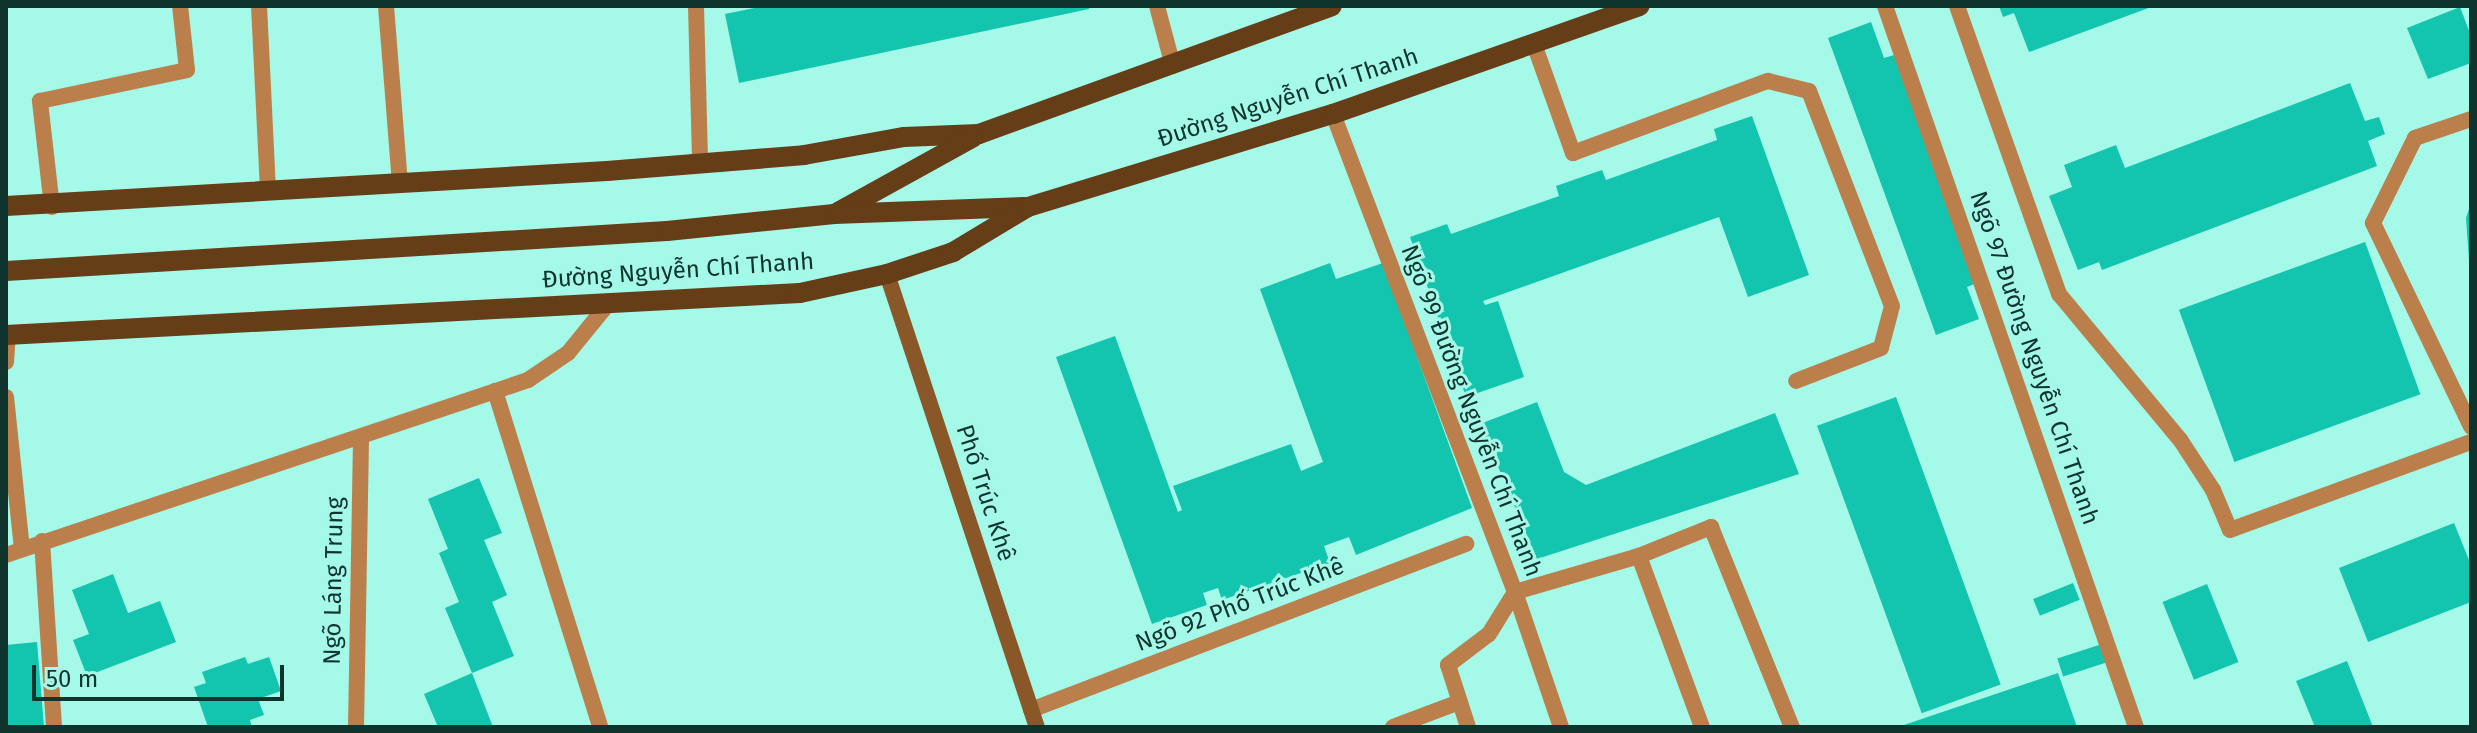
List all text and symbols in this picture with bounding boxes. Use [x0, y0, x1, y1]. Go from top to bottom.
street label: Đường Nguyễn Chí Thanh [1154, 42, 1422, 154]
street label: Ngõ 97 Đường Nguyễn Chí Thanh [1963, 187, 2105, 529]
street label: Ngõ 99 Đường Nguyễn Chí Thanh [1394, 241, 1548, 581]
street label: Đường Nguyễn Chí Thanh [541, 247, 815, 295]
street label: Phố Trúc Khê [949, 421, 1021, 565]
street label: Ngõ Láng Trung [318, 497, 350, 665]
street label: Ngõ 92 Phố Trúc Khê [1132, 552, 1348, 658]
scale bar [36, 649, 288, 699]
text: 50 m [46, 665, 98, 693]

